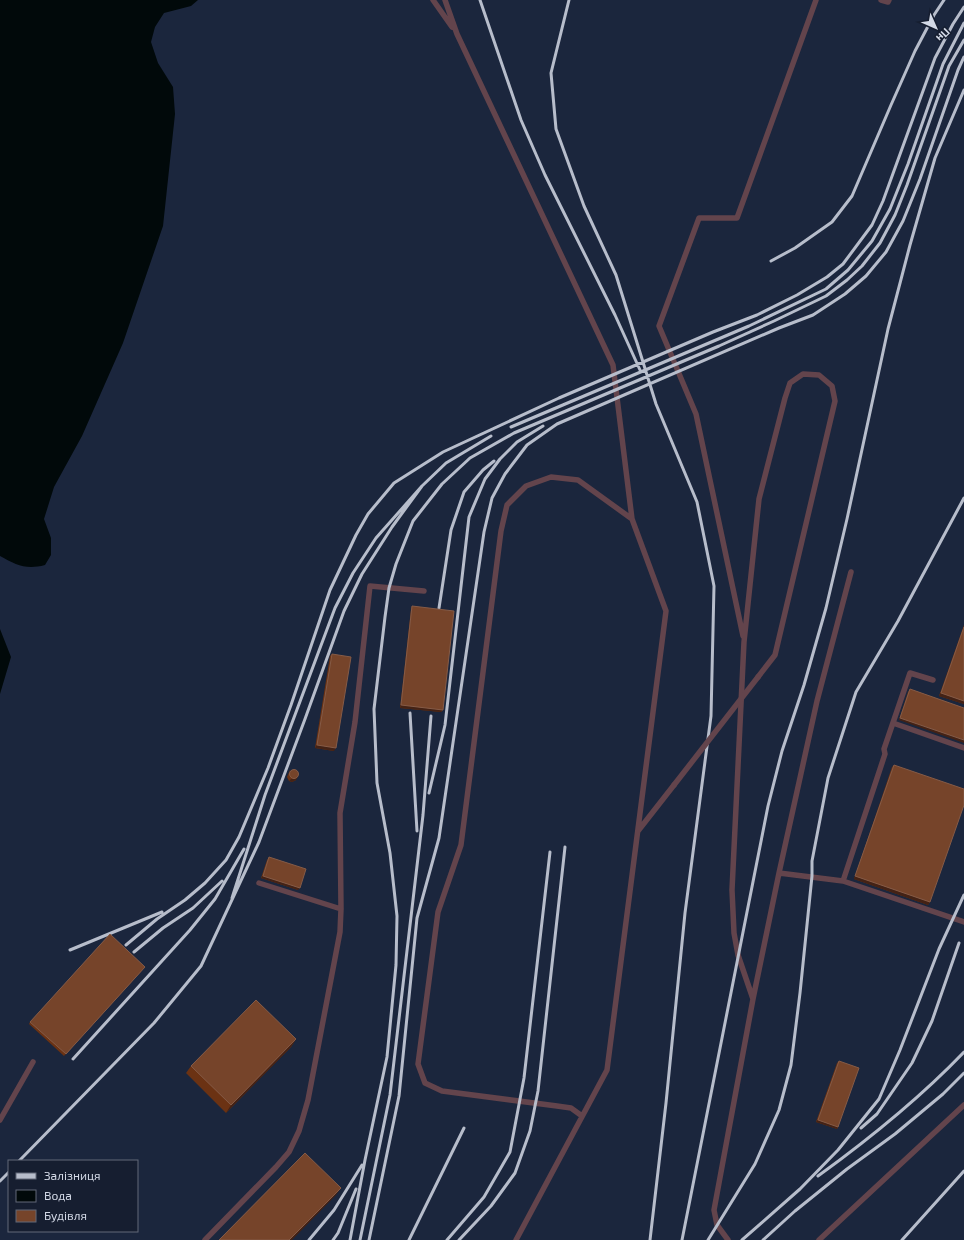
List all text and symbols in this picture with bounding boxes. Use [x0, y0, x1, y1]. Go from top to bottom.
north arrow [916, 8, 956, 48]
text: Пн [934, 26, 953, 45]
legend [8, 1160, 138, 1232]
text: Залізниця [44, 1168, 101, 1182]
text: Вода [44, 1188, 72, 1202]
text: Будівля [44, 1208, 87, 1223]

